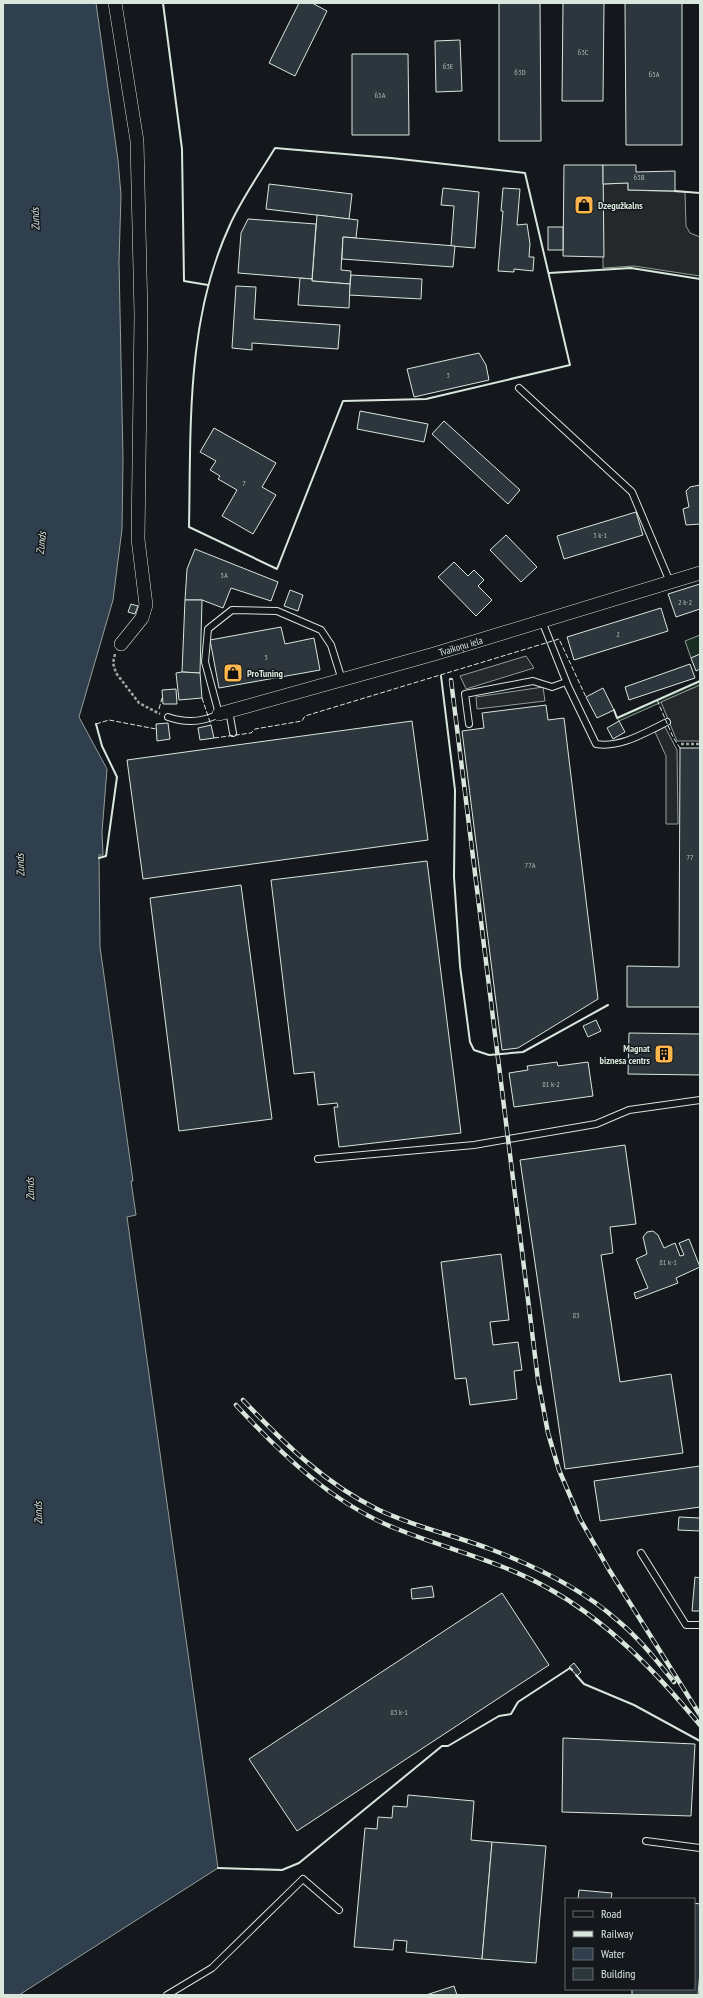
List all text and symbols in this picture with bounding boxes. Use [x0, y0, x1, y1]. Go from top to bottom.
house number: 63C [578, 47, 589, 57]
house number: 63E [443, 61, 454, 71]
house number: 63D [514, 67, 526, 77]
house number: 63A [649, 69, 660, 79]
house number: 65A [375, 90, 386, 100]
house number: 63B [634, 172, 645, 182]
shop icon: Dzegužkalns [573, 194, 595, 216]
place label: Dzegužkalns [598, 199, 643, 212]
water label: Zunds [28, 206, 42, 231]
house number: 3 [446, 370, 450, 380]
house number: 7 [242, 478, 246, 488]
water label: Zunds [33, 530, 49, 555]
house number: 3 k-1 [593, 530, 607, 540]
house number: 5A [220, 570, 228, 580]
house number: 2 k-2 [678, 597, 692, 607]
house number: 2 [616, 629, 620, 639]
street label: Tvaikoņu iela [437, 634, 484, 659]
house number: 5 [264, 652, 268, 662]
shop icon: ProTuning [222, 662, 244, 684]
place label: ProTuning [247, 667, 283, 680]
water label: Zunds [13, 852, 27, 877]
house number: 77 [686, 852, 694, 862]
house number: 77A [525, 860, 536, 870]
place label: Magnat biznesa centrs [600, 1042, 650, 1067]
building icon: Magnat biznesa centrs [653, 1043, 675, 1065]
house number: 81 k-2 [542, 1079, 560, 1089]
water label: Zunds [23, 1176, 37, 1200]
house number: 81 k-1 [659, 1257, 677, 1267]
house number: 83 [572, 1310, 580, 1320]
water label: Zunds [31, 1500, 45, 1524]
house number: 83 k-1 [390, 1707, 408, 1717]
legend [565, 1898, 695, 1990]
text: Road [601, 1906, 621, 1921]
text: Railway [601, 1926, 634, 1941]
text: Water [601, 1946, 626, 1961]
text: Building [601, 1966, 636, 1981]

